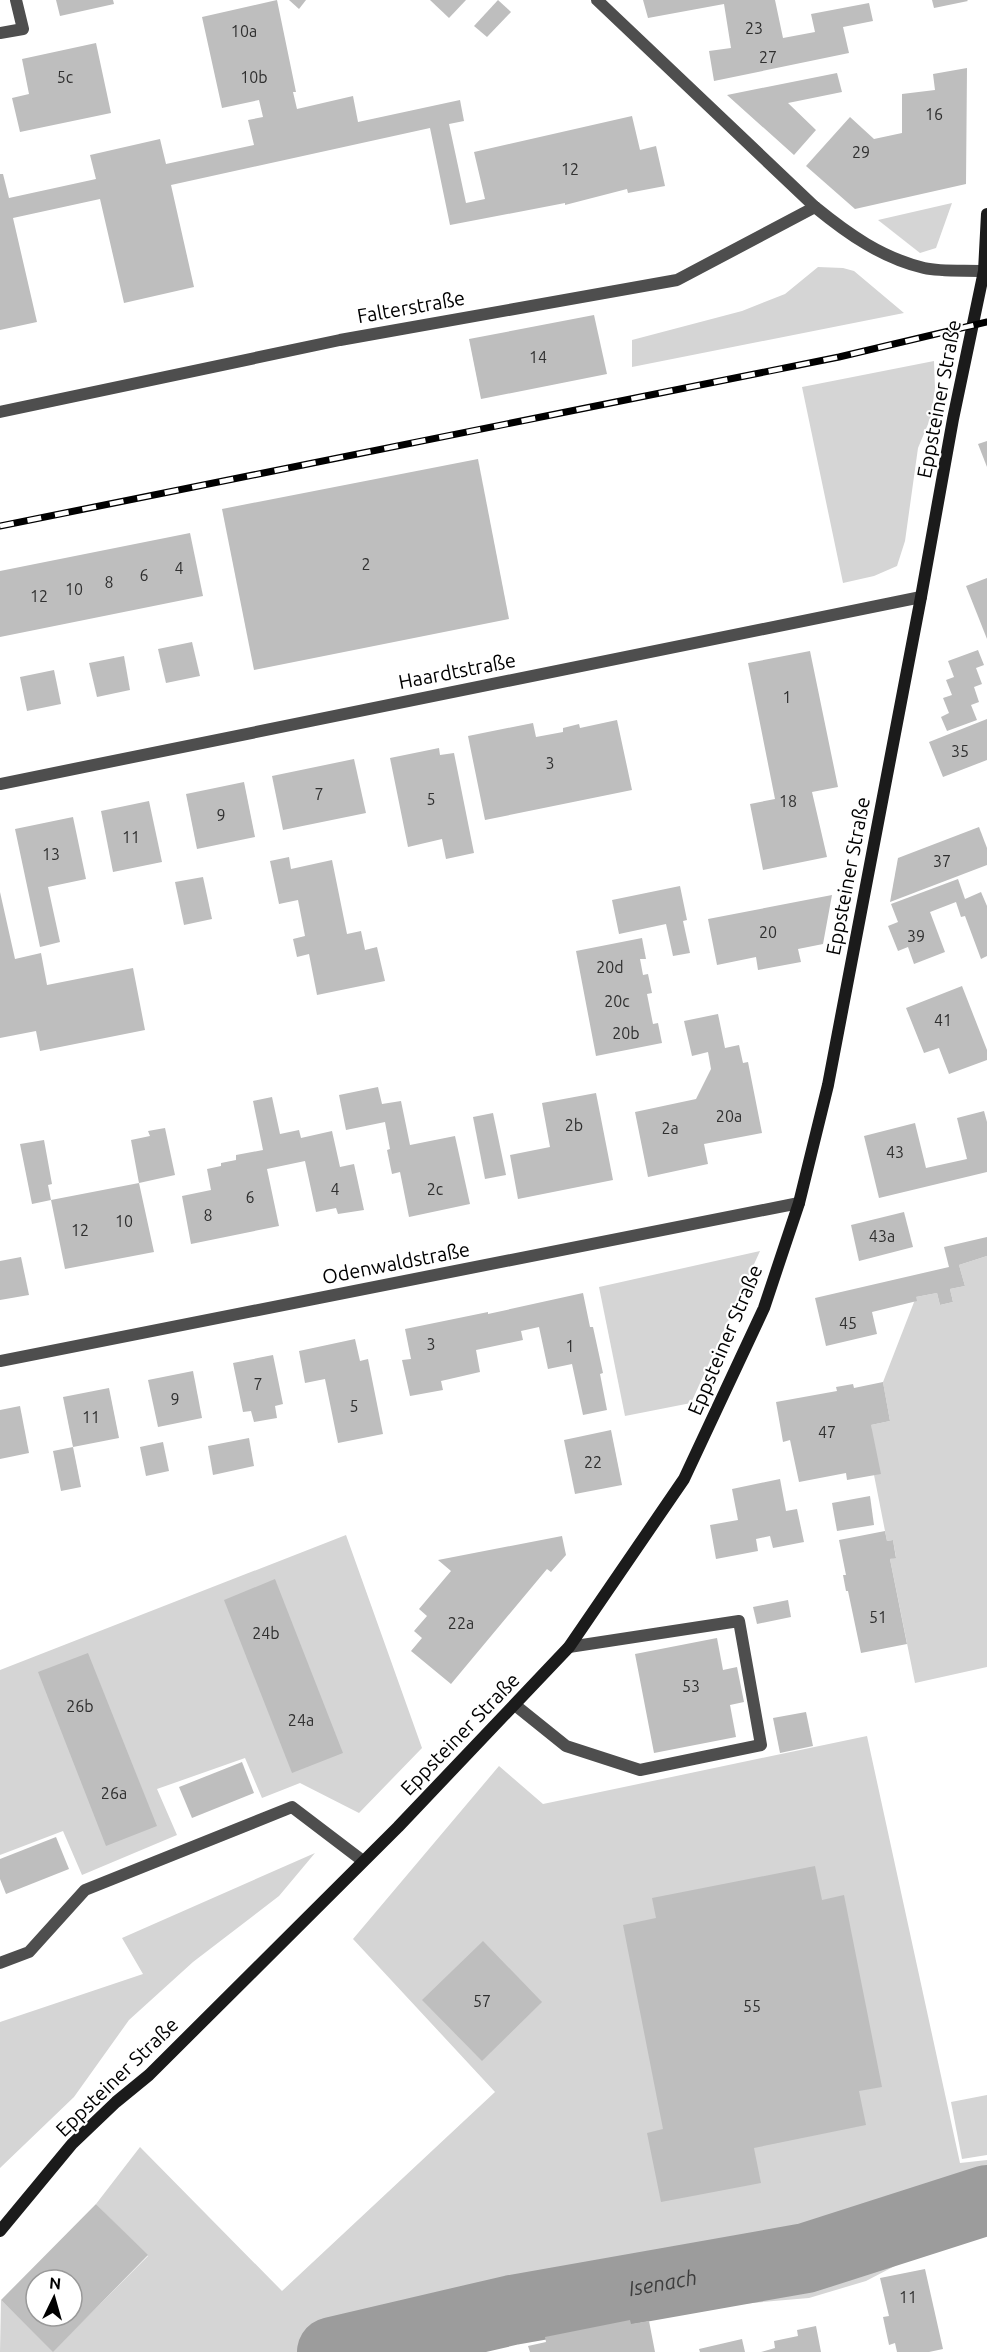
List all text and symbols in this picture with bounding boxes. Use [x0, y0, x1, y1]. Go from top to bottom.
house number: 23 [745, 19, 763, 37]
house number: 10a [231, 22, 257, 40]
house number: 27 [759, 48, 777, 66]
house number: 5c [57, 68, 74, 86]
house number: 10b [240, 68, 268, 86]
house number: 16 [925, 105, 943, 123]
house number: 29 [852, 143, 870, 161]
house number: 12 [561, 160, 579, 178]
street label: Falterstraße [355, 286, 467, 327]
street label: Eppsteiner Straße [912, 318, 965, 480]
house number: 14 [529, 348, 547, 366]
house number: 2 [361, 555, 371, 573]
house number: 4 [174, 559, 184, 577]
house number: 6 [139, 566, 149, 584]
house number: 8 [104, 573, 114, 591]
house number: 10 [65, 580, 83, 598]
house number: 12 [30, 587, 48, 605]
street label: Haardtstraße [396, 648, 518, 693]
house number: 1 [782, 688, 792, 706]
house number: 35 [951, 742, 969, 760]
house number: 3 [545, 754, 555, 772]
house number: 7 [314, 785, 324, 803]
house number: 5 [426, 790, 436, 808]
house number: 18 [779, 792, 797, 810]
street label: Eppsteiner Straße [821, 795, 874, 957]
house number: 9 [216, 806, 226, 824]
house number: 11 [122, 828, 140, 846]
house number: 13 [42, 845, 60, 863]
house number: 37 [933, 852, 951, 870]
house number: 20 [759, 923, 777, 941]
house number: 39 [907, 927, 925, 945]
house number: 20d [596, 958, 624, 976]
house number: 20c [604, 992, 630, 1010]
house number: 41 [934, 1011, 952, 1029]
house number: 20b [612, 1024, 640, 1042]
house number: 20a [716, 1107, 742, 1125]
house number: 2b [565, 1116, 583, 1134]
house number: 2a [661, 1119, 679, 1137]
house number: 43 [886, 1143, 904, 1161]
house number: 4 [330, 1180, 340, 1198]
house number: 2c [427, 1180, 444, 1198]
house number: 6 [245, 1188, 255, 1206]
house number: 8 [203, 1206, 213, 1224]
house number: 10 [115, 1212, 133, 1230]
house number: 12 [71, 1221, 89, 1239]
house number: 43a [869, 1227, 895, 1245]
street label: Odenwaldstraße [320, 1237, 472, 1288]
street label: Eppsteiner Straße [683, 1261, 767, 1418]
house number: 45 [839, 1314, 857, 1332]
house number: 3 [426, 1335, 436, 1353]
house number: 1 [565, 1337, 575, 1355]
house number: 7 [253, 1375, 263, 1393]
house number: 9 [170, 1390, 180, 1408]
house number: 5 [349, 1397, 359, 1415]
house number: 11 [82, 1408, 100, 1426]
house number: 47 [818, 1423, 836, 1441]
house number: 22 [584, 1453, 602, 1471]
house number: 51 [869, 1608, 887, 1626]
house number: 22a [448, 1614, 474, 1632]
house number: 24b [252, 1624, 280, 1642]
street label: Eppsteiner Straße [395, 1668, 524, 1800]
house number: 53 [682, 1677, 700, 1695]
house number: 26b [66, 1697, 94, 1715]
house number: 24a [288, 1711, 314, 1729]
house number: 26a [101, 1784, 127, 1802]
house number: 57 [473, 1992, 491, 2010]
house number: 55 [743, 1997, 761, 2015]
street label: Eppsteiner Straße [51, 2012, 183, 2141]
water label: Isenach [627, 2265, 699, 2300]
north arrow [24, 2268, 84, 2328]
text: N [49, 2274, 62, 2293]
house number: 11 [899, 2288, 917, 2306]

